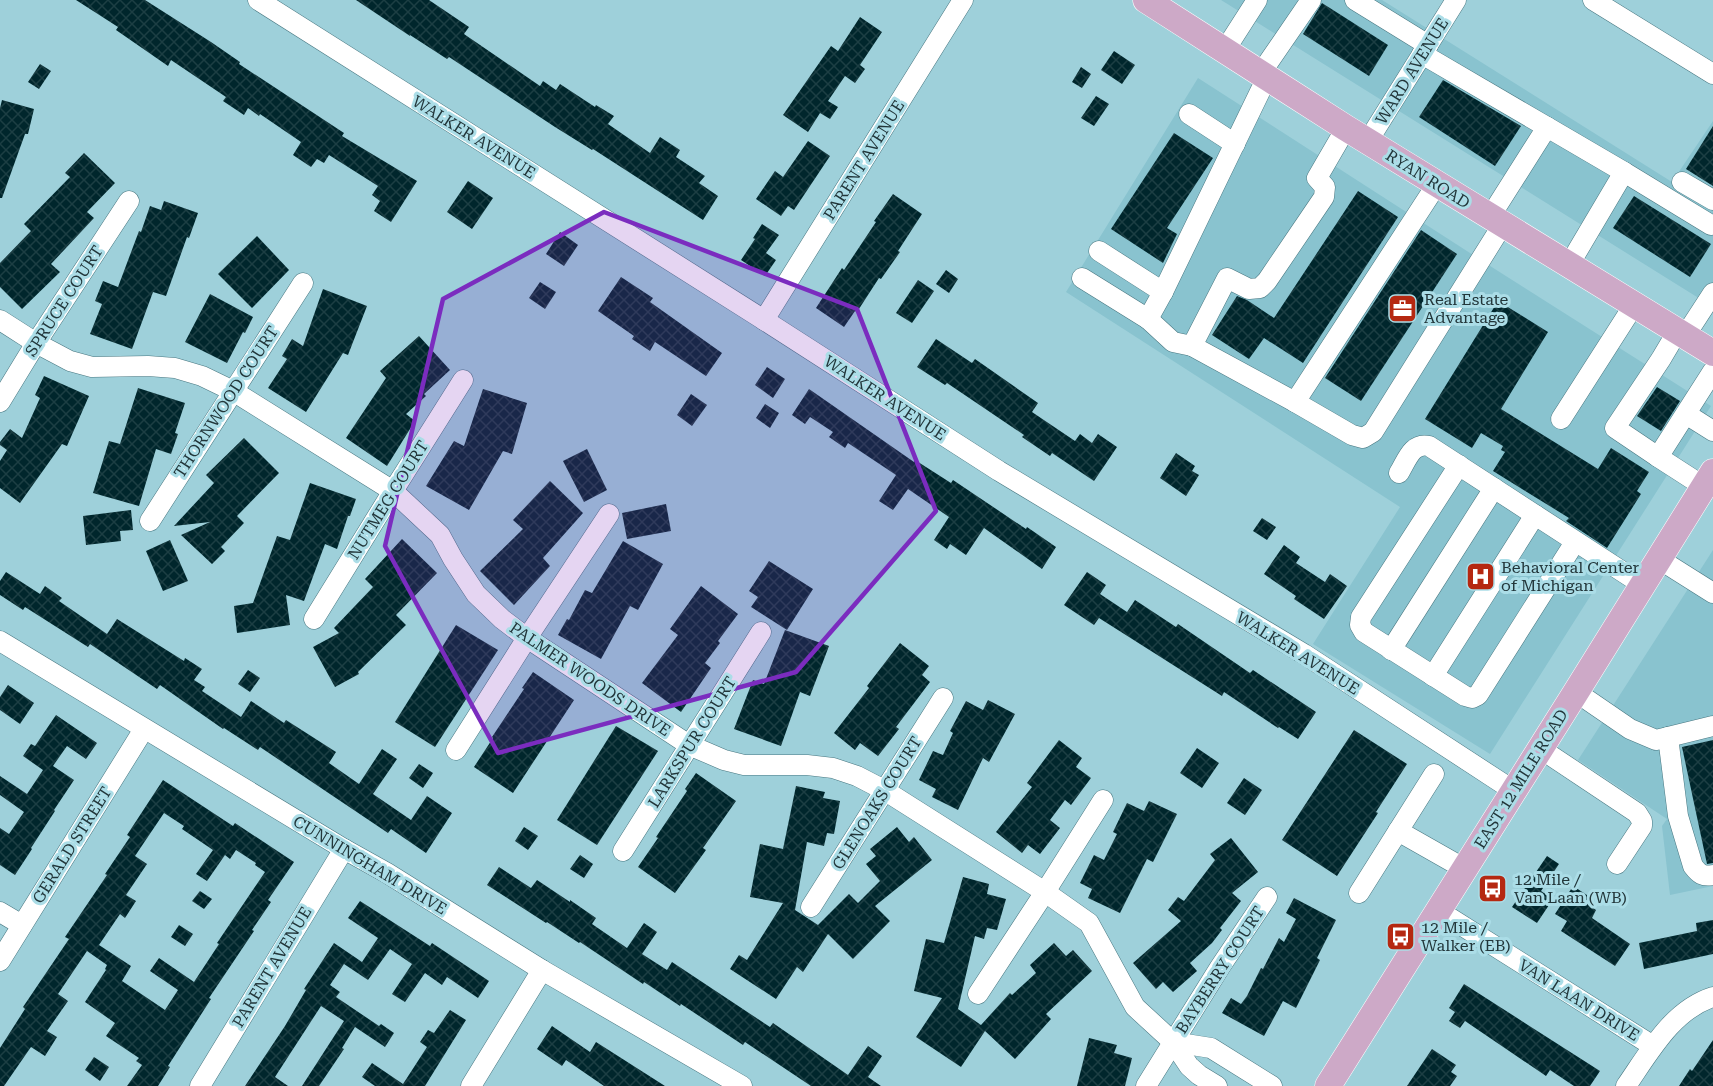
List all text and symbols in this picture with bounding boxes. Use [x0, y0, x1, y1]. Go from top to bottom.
street label: WARD AVENUE [1372, 14, 1452, 128]
street label: WALKER AVENUE [409, 91, 539, 183]
street label: PARENT AVENUE [820, 97, 908, 223]
street label: RYAN ROAD [1382, 146, 1474, 212]
street label: SPRUCE COURT [21, 242, 107, 360]
place label: Real Estate Advantage [1424, 290, 1508, 327]
office icon: Real Estate Advantage [1387, 292, 1419, 324]
street label: THORNWOOD COURT [170, 322, 282, 481]
street label: WALKER AVENUE [821, 352, 949, 444]
street label: NUTMEG COURT [344, 437, 432, 563]
place label: Behavioral Center of Michigan [1501, 558, 1640, 595]
hospital icon: Behavioral Center of Michigan [1464, 560, 1496, 592]
street label: WALKER AVENUE [1233, 607, 1363, 699]
street label: PALMER WOODS DRIVE [506, 618, 674, 740]
street label: LARKSPUR COURT [644, 673, 740, 811]
street label: EAST 12 MILE ROAD [1470, 706, 1572, 852]
street label: GLENOAKS COURT [828, 733, 926, 873]
street label: GERALD STREET [28, 783, 116, 907]
street label: CUNNINGHAM DRIVE [290, 812, 450, 918]
place label: 12 Mile / Van Laan (WB) [1514, 870, 1627, 907]
bus stop icon: 12 Mile / Van Laan (WB) [1477, 872, 1509, 904]
street label: PARENT AVENUE [228, 903, 316, 1031]
street label: BAYBERRY COURT [1172, 903, 1268, 1037]
place label: 12 Mile / Walker (EB) [1421, 918, 1511, 955]
bus stop icon: 12 Mile / Walker (EB) [1384, 920, 1416, 952]
street label: VAN LAAN DRIVE [1515, 955, 1643, 1045]

